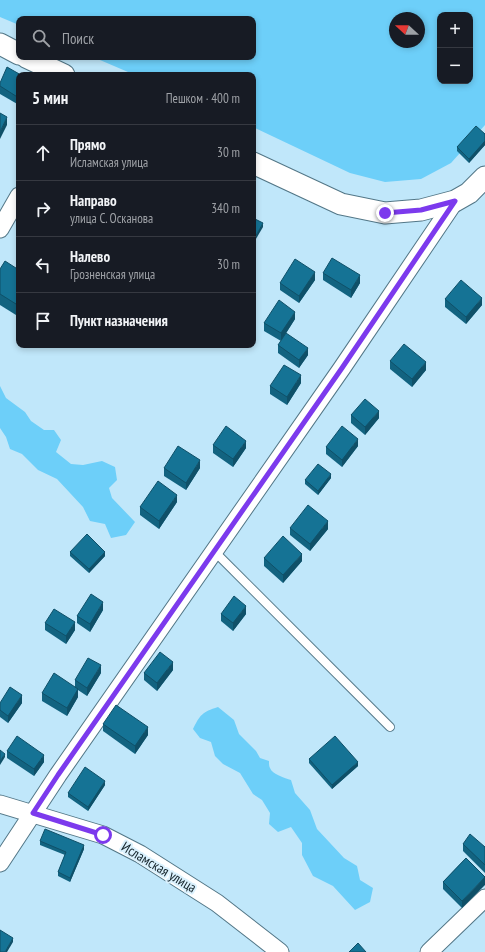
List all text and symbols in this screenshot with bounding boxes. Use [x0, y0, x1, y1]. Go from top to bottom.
north arrow [389, 12, 425, 48]
map controls [437, 12, 473, 84]
button: + [437, 12, 473, 48]
search box [16, 16, 256, 60]
icon: search [30, 27, 52, 49]
text: Поиск [62, 29, 94, 48]
button: − [437, 48, 473, 84]
text: 5 мин [32, 87, 68, 109]
text: Пешком · 400 m [166, 90, 240, 107]
text: Прямо [70, 135, 106, 154]
icon: ahead [32, 142, 54, 164]
text: 30 m [217, 144, 240, 161]
text: Исламская улица [70, 154, 148, 171]
text: Направо [70, 191, 117, 210]
icon: right [32, 198, 54, 220]
text: 340 m [211, 200, 240, 217]
route end [376, 204, 394, 222]
text: улица С. Осканова [70, 210, 153, 227]
text: Налево [70, 247, 110, 266]
icon: left [32, 254, 54, 276]
text: 30 m [217, 256, 240, 273]
text: Грозненская улица [70, 266, 155, 283]
icon: arrive [32, 310, 54, 332]
text: Пункт назначения [70, 311, 168, 330]
route start [94, 826, 112, 844]
street label: Исламская улица [118, 838, 200, 896]

